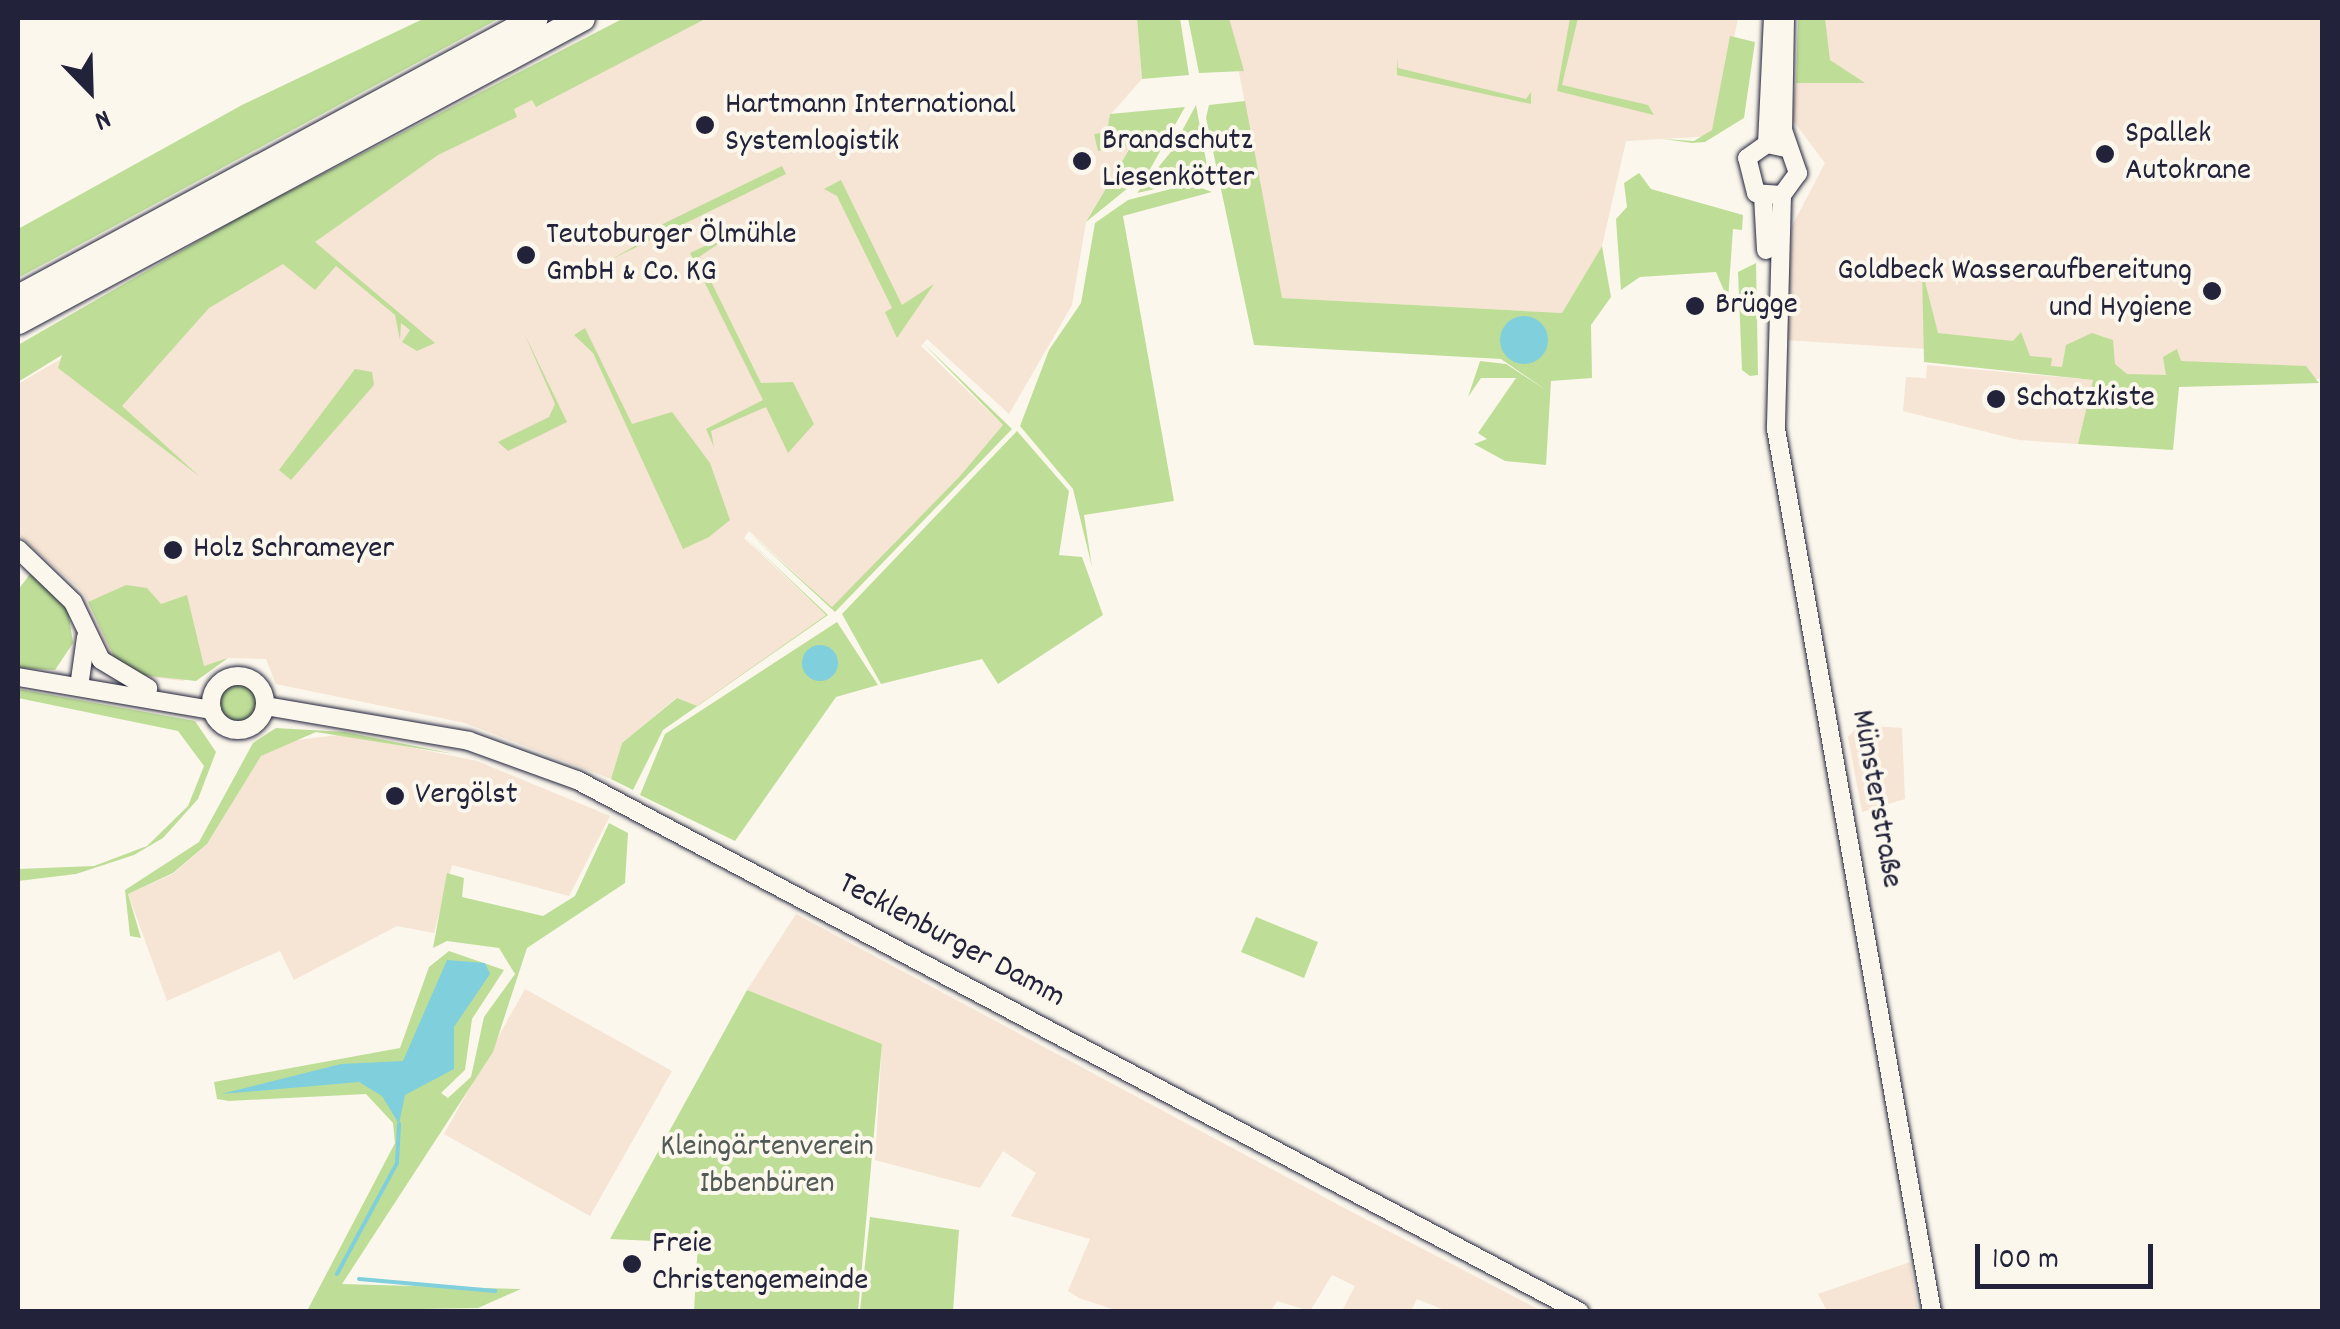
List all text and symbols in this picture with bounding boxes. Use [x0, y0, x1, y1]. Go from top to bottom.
north arrow [40, 40, 140, 140]
place label: Hartmann International Systemlogistik [725, 88, 1016, 163]
text: N [88, 97, 116, 139]
marker: Hartmann International Systemlogistik [694, 114, 716, 136]
place label: Spallek Autokrane [2125, 117, 2251, 192]
place label: Brandschutz Liesenkötter [1102, 124, 1254, 199]
marker: Spallek Autokrane [2094, 143, 2116, 165]
marker: Brandschutz Liesenkötter [1071, 150, 1093, 172]
place label: Teutoburger Ölmühle GmbH & Co. KG [546, 218, 797, 293]
marker: Teutoburger Ölmühle GmbH & Co. KG [515, 244, 537, 266]
place label: Goldbeck Wasseraufbereitung und Hygiene [1837, 254, 2192, 329]
marker: Goldbeck Wasseraufbereitung und Hygiene [2201, 280, 2223, 302]
place label: Brügge [1715, 287, 1798, 325]
marker: Brügge [1684, 295, 1706, 317]
place label: Schatzkiste [2016, 380, 2155, 418]
marker: Schatzkiste [1985, 388, 2007, 410]
place label: Holz Schrameyer [193, 531, 394, 569]
marker: Holz Schrameyer [162, 539, 184, 561]
street label: Münsterstraße [1840, 707, 1910, 891]
place label: Vergölst [415, 777, 517, 815]
marker: Vergölst [384, 785, 406, 807]
street label: Tecklenburger Damm [831, 866, 1071, 1018]
park label: Kleingärtenverein Ibbenbüren [660, 1130, 874, 1205]
scale bar [1980, 1224, 2158, 1286]
place label: Freie Christengemeinde [652, 1227, 868, 1302]
text: 100 m [1992, 1240, 2059, 1283]
marker: Freie Christengemeinde [621, 1253, 643, 1275]

